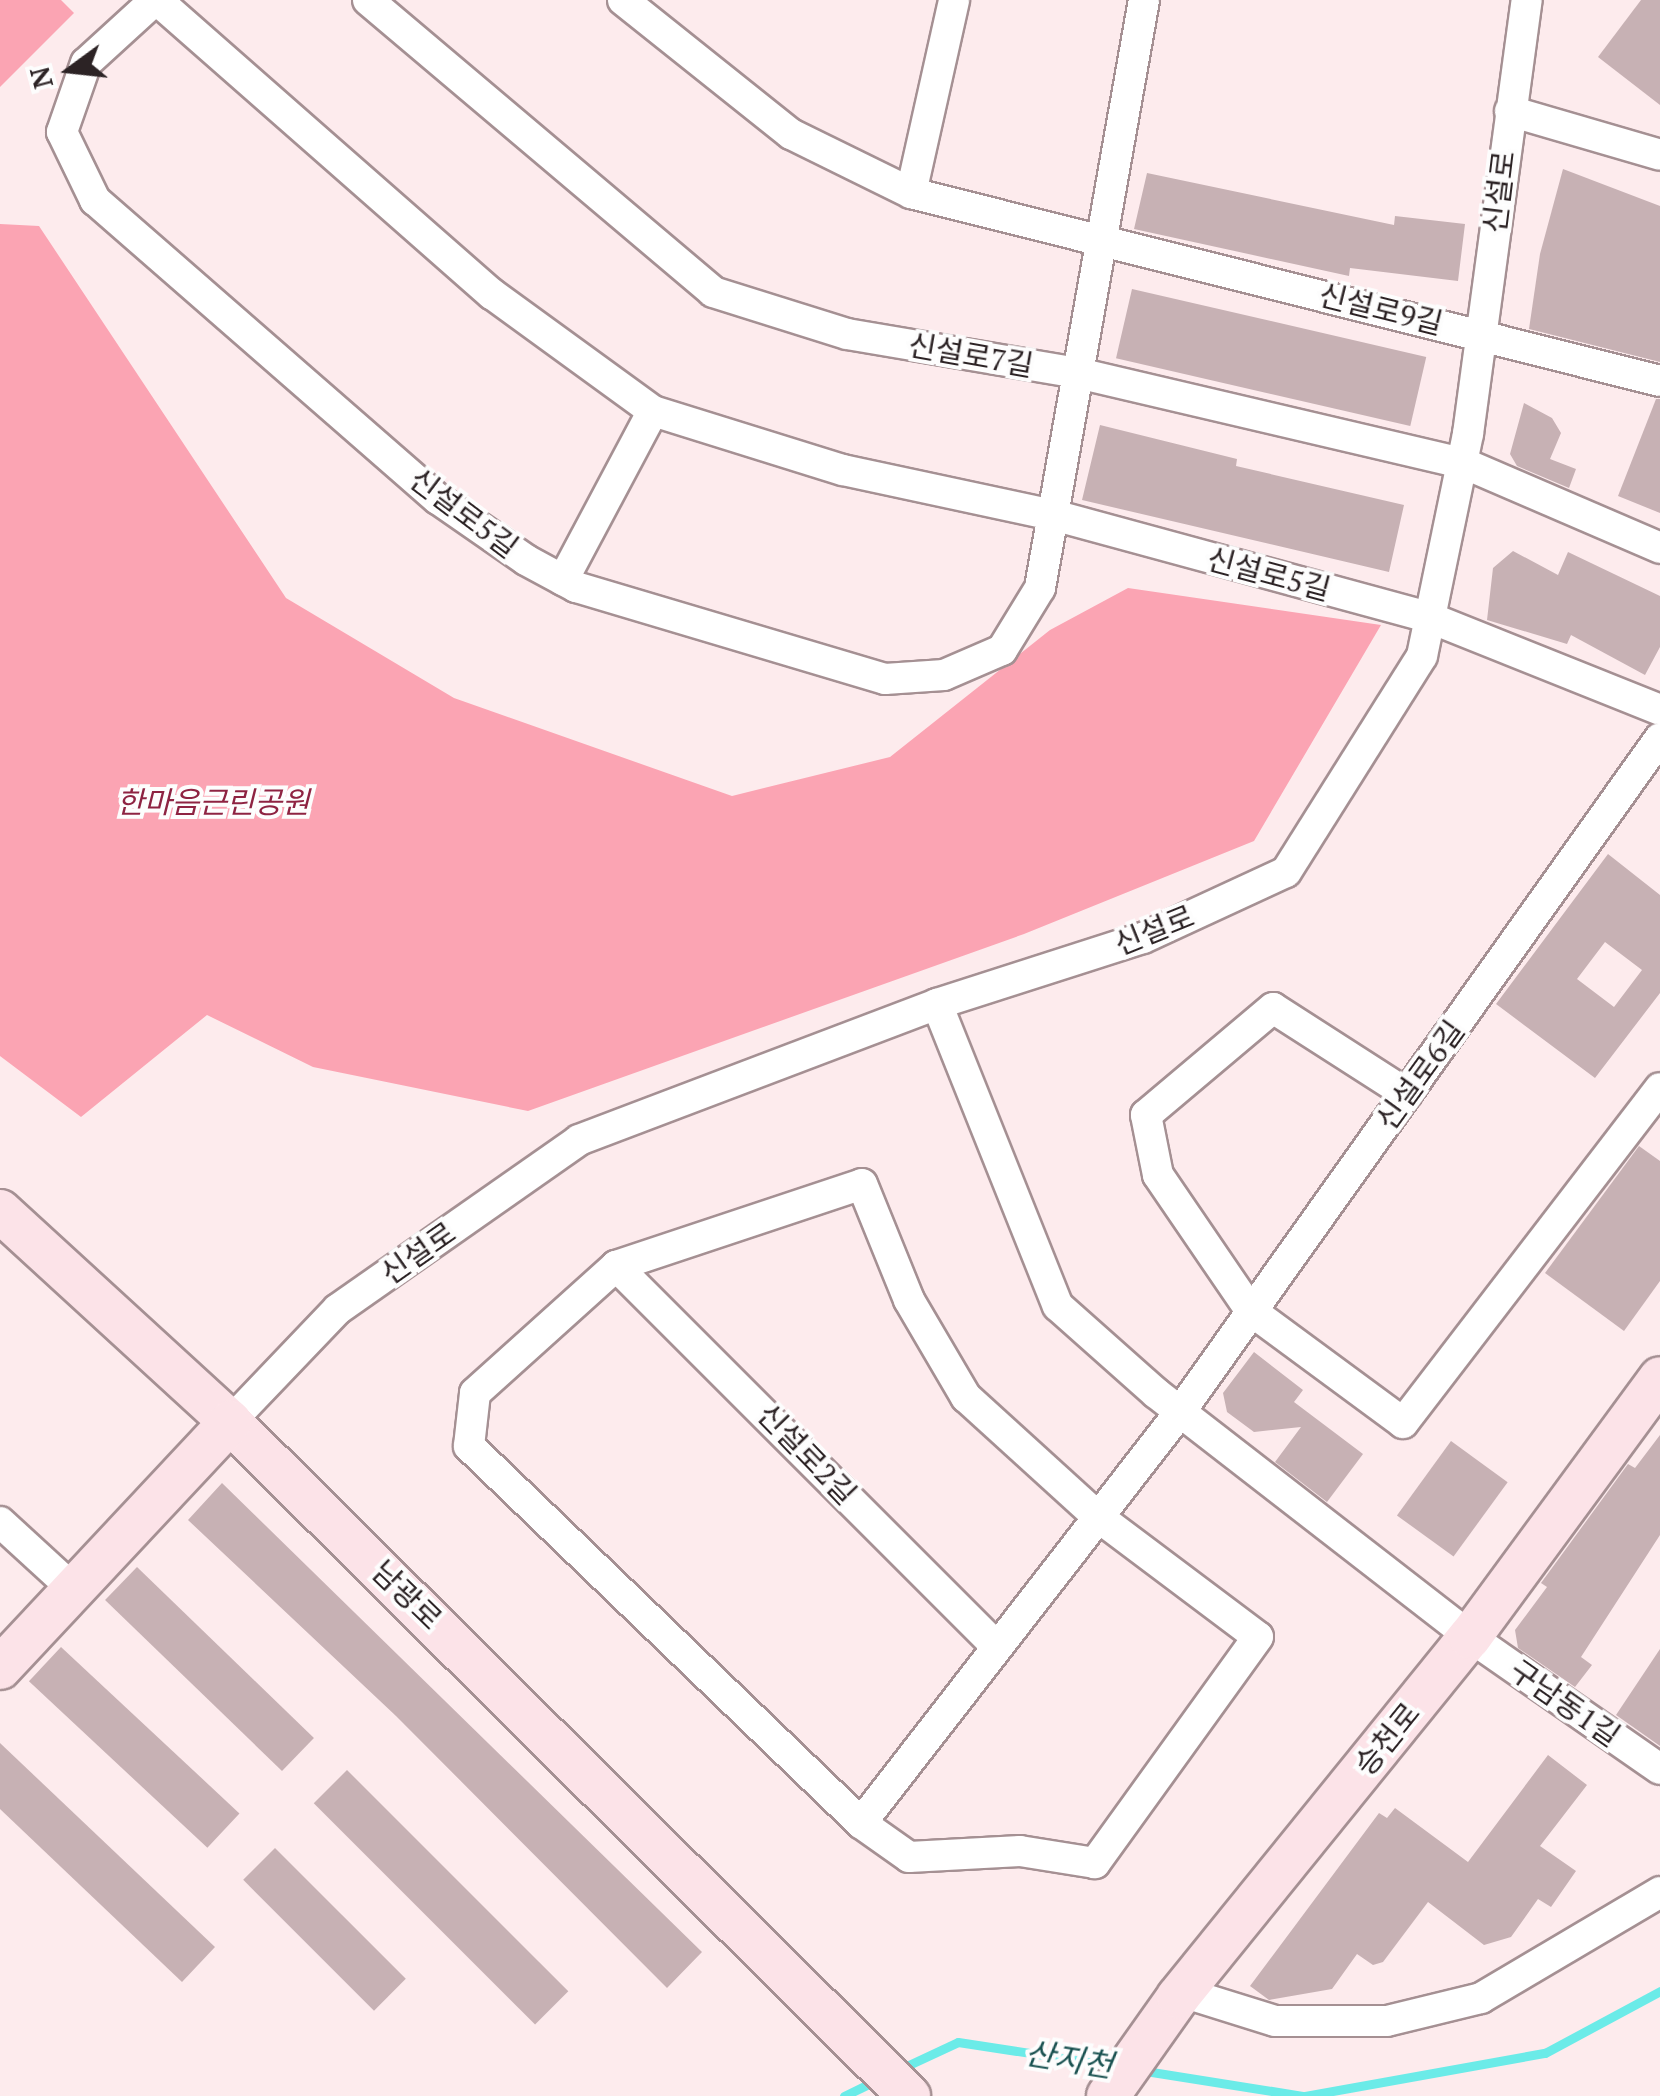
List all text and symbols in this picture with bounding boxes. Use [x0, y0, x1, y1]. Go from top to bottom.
north arrow [20, 20, 120, 120]
text: N [20, 63, 61, 93]
street label: 신설로 [1476, 149, 1522, 235]
street label: 신설로9길 [1315, 276, 1447, 342]
street label: 신설로7길 [906, 326, 1036, 384]
street label: 신설로5길 [403, 461, 525, 565]
street label: 신설로5길 [1203, 540, 1335, 608]
park label: 한마음근린공원 [116, 784, 310, 820]
street label: 신설로 [1109, 898, 1199, 962]
street label: 신설로6길 [1368, 1013, 1472, 1137]
street label: 신설로 [374, 1215, 462, 1291]
street label: 신설로2길 [750, 1396, 864, 1512]
street label: 남광로 [365, 1553, 449, 1637]
street label: 구남동1길 [1503, 1652, 1627, 1754]
street label: 승천로 [1347, 1695, 1427, 1783]
water label: 산지천 [1022, 2033, 1116, 2085]

